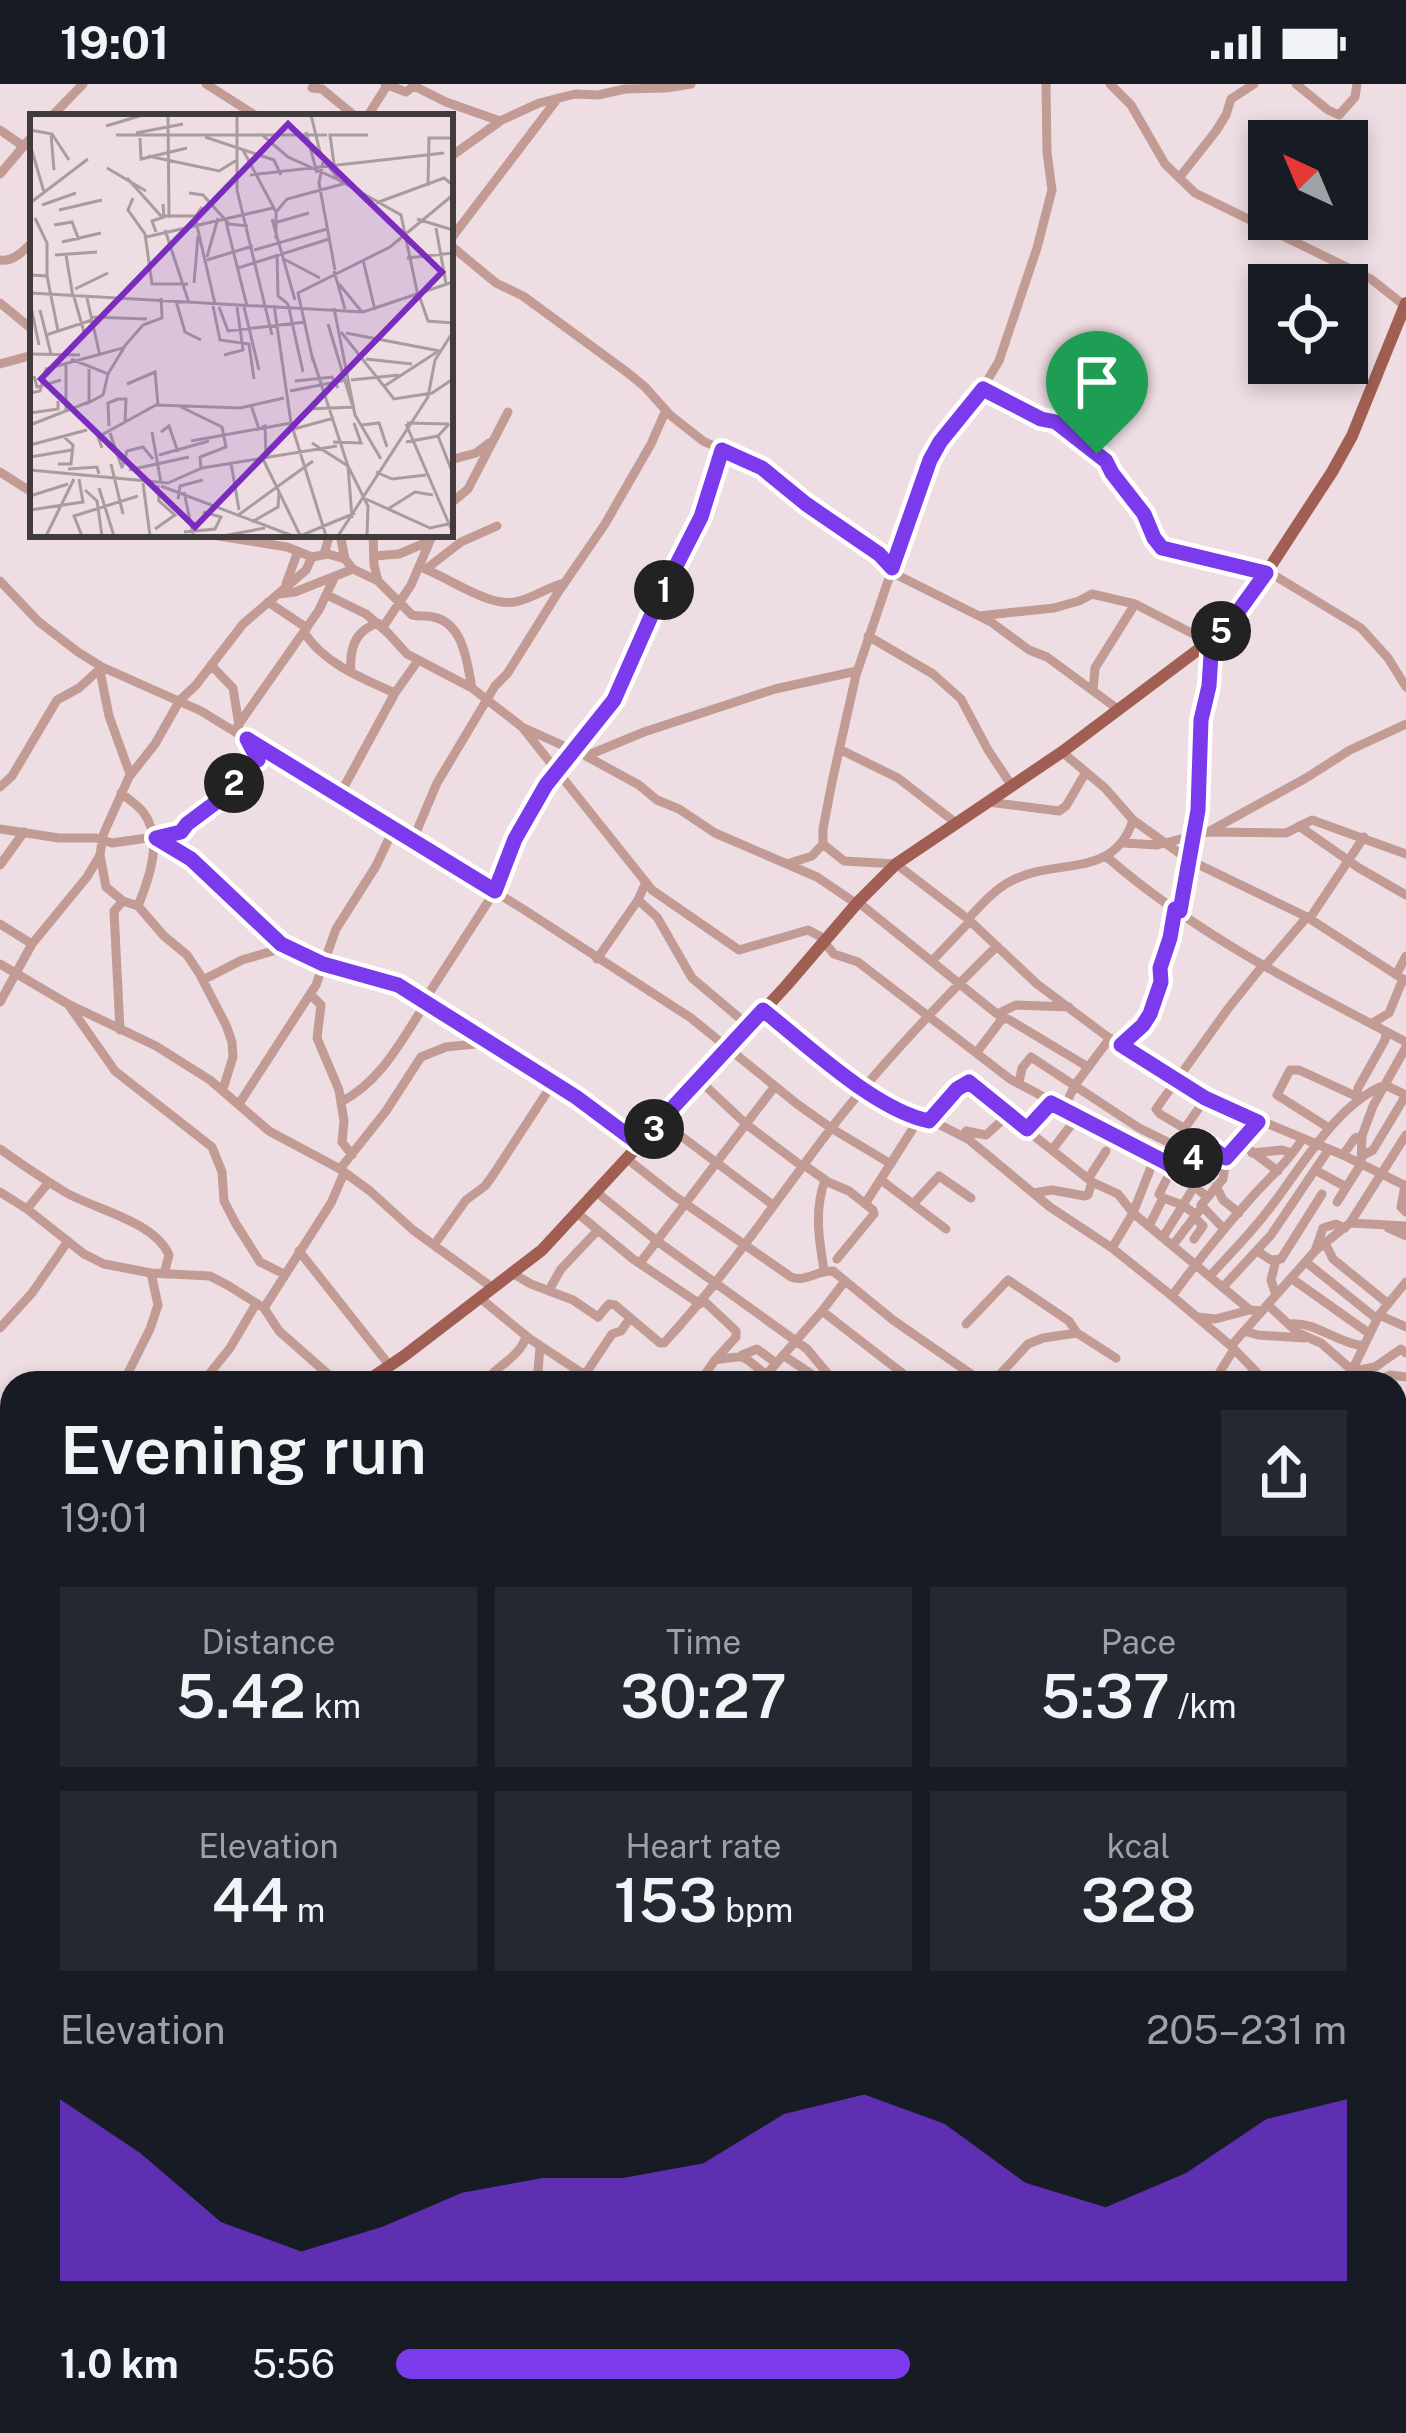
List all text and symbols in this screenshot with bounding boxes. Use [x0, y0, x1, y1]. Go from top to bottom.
text: 19:01 [60, 16, 169, 69]
inset map [30, 114, 453, 537]
north arrow [1248, 120, 1368, 240]
map controls [1248, 120, 1368, 384]
button: locate [1248, 264, 1368, 384]
pin [1046, 331, 1148, 454]
icon: arrive [1064, 349, 1130, 415]
pin: 1 [634, 560, 694, 620]
text: 1 [657, 571, 671, 609]
pin: 5 [1191, 601, 1251, 661]
text: 5 [1210, 612, 1232, 650]
pin: 2 [204, 753, 264, 813]
text: 2 [224, 764, 244, 802]
pin: 3 [624, 1099, 684, 1159]
text: 3 [643, 1110, 665, 1148]
pin: 4 [1163, 1128, 1223, 1188]
text: 4 [1182, 1139, 1204, 1177]
button: share [1221, 1410, 1347, 1536]
text: Evening run [60, 1411, 427, 1489]
text: 19:01 [60, 1495, 149, 1541]
text: Distance [202, 1623, 335, 1661]
text: Time [666, 1623, 741, 1661]
text: Pace [1101, 1623, 1176, 1661]
text: 5.42 [176, 1661, 306, 1732]
text: 30:27 [620, 1661, 787, 1732]
text: 5:37 [1041, 1661, 1170, 1732]
text: km [306, 1687, 361, 1725]
text: /km [1170, 1687, 1236, 1725]
text: Elevation [198, 1827, 339, 1865]
text: Heart rate [626, 1827, 781, 1865]
text: kcal [1107, 1827, 1170, 1865]
text: 44 [212, 1865, 289, 1936]
text: 153 [614, 1865, 717, 1936]
text: 328 [1081, 1865, 1196, 1936]
text: m [289, 1891, 325, 1929]
text: bpm [717, 1891, 793, 1929]
text: Elevation [60, 2007, 226, 2053]
text: 205–231 m [1146, 2007, 1347, 2053]
text: 1.0 km [60, 2341, 179, 2387]
text: 5:56 [252, 2341, 335, 2387]

